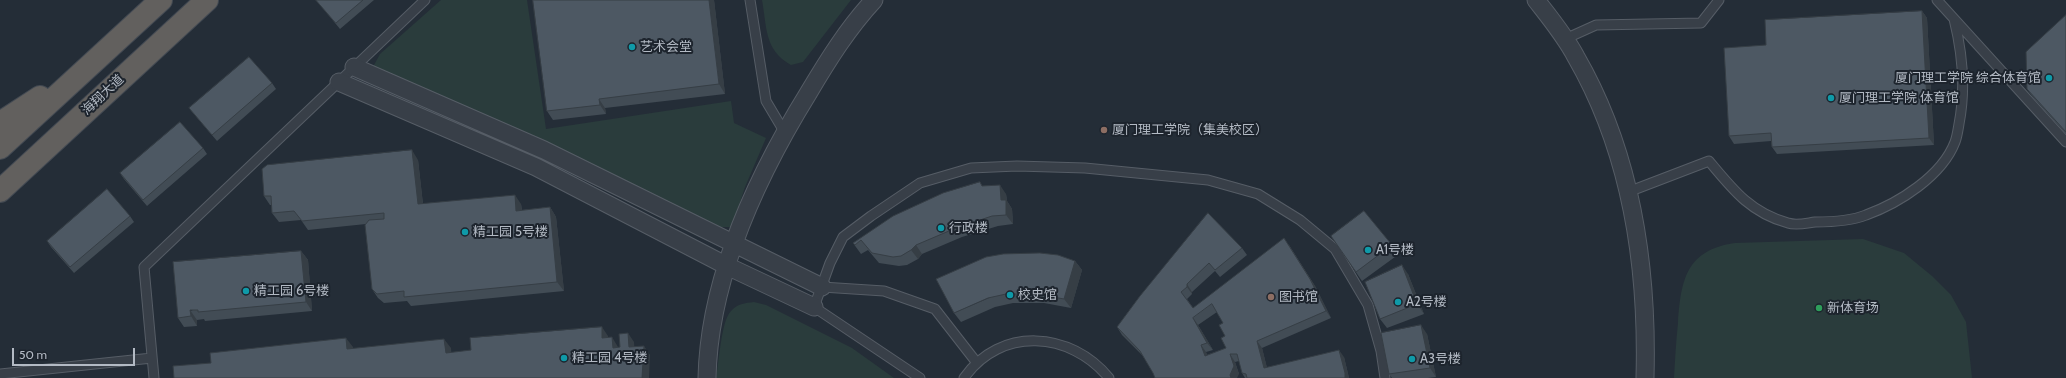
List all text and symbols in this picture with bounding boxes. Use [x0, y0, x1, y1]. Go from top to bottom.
place label: 艺术会堂 [640, 39, 692, 55]
marker: 艺术会堂 [627, 42, 637, 52]
place label: 厦门理工学院 综合体育馆 [1895, 70, 2041, 86]
street label: 海翔大道 [79, 72, 127, 118]
marker: 厦门理工学院 综合体育馆 [2044, 73, 2054, 83]
place label: 厦门理工学院 体育馆 [1839, 90, 1959, 106]
marker: 厦门理工学院 体育馆 [1826, 93, 1836, 103]
place label: 厦门理工学院（集美校区） [1112, 122, 1268, 138]
marker: 厦门理工学院（集美校区） [1099, 125, 1109, 135]
place label: 行政楼 [949, 220, 988, 236]
marker: 行政楼 [936, 223, 946, 233]
place label: 精工园 5号楼 [473, 224, 548, 240]
marker: 精工园 5号楼 [460, 227, 470, 237]
place label: A1号楼 [1376, 242, 1414, 258]
marker: A1号楼 [1363, 245, 1373, 255]
place label: 精工园 6号楼 [254, 283, 329, 299]
marker: 精工园 6号楼 [241, 286, 251, 296]
place label: 校史馆 [1018, 287, 1057, 303]
place label: 图书馆 [1279, 289, 1318, 305]
marker: 校史馆 [1005, 290, 1015, 300]
marker: 图书馆 [1266, 292, 1276, 302]
place label: A2号楼 [1406, 294, 1447, 310]
marker: A2号楼 [1393, 297, 1403, 307]
place label: 新体育场 [1827, 300, 1879, 316]
marker: 新体育场 [1814, 303, 1824, 313]
scale bar [14, 340, 137, 366]
text: 50 m [19, 347, 47, 362]
place label: 精工园 4号楼 [572, 350, 647, 366]
place label: A3号楼 [1420, 351, 1461, 367]
marker: 精工园 4号楼 [559, 353, 569, 363]
marker: A3号楼 [1407, 354, 1417, 364]

